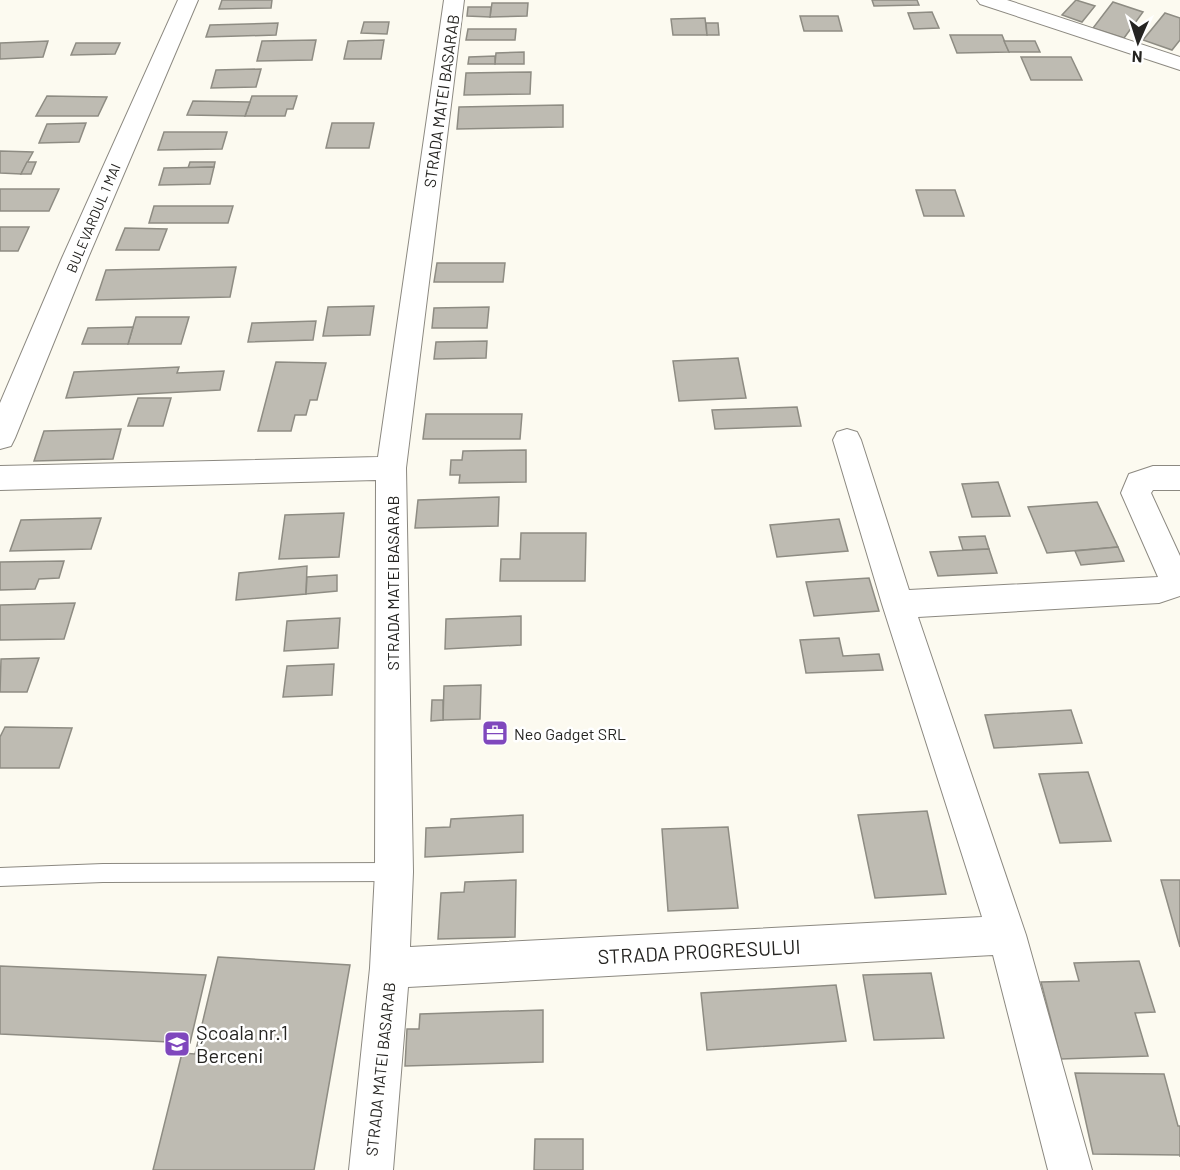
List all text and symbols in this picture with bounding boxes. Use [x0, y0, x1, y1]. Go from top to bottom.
north arrow [1108, 12, 1168, 72]
street label: STRADA MATEI BASARAB [419, 13, 463, 189]
text: N [1131, 48, 1143, 67]
street label: BULEVARDUL 1 MAI [62, 161, 124, 275]
street label: STRADA MATEI BASARAB [383, 496, 402, 670]
office icon: Neo Gadget SRL [480, 718, 510, 748]
place label: Neo Gadget SRL [514, 724, 626, 743]
street label: STRADA PROGRESULUI [597, 934, 801, 968]
street label: STRADA MATEI BASARAB [361, 981, 399, 1157]
place label: Școala nr.1 Berceni [196, 1020, 288, 1067]
school or university icon: Școala nr.1 Berceni [162, 1029, 192, 1059]

